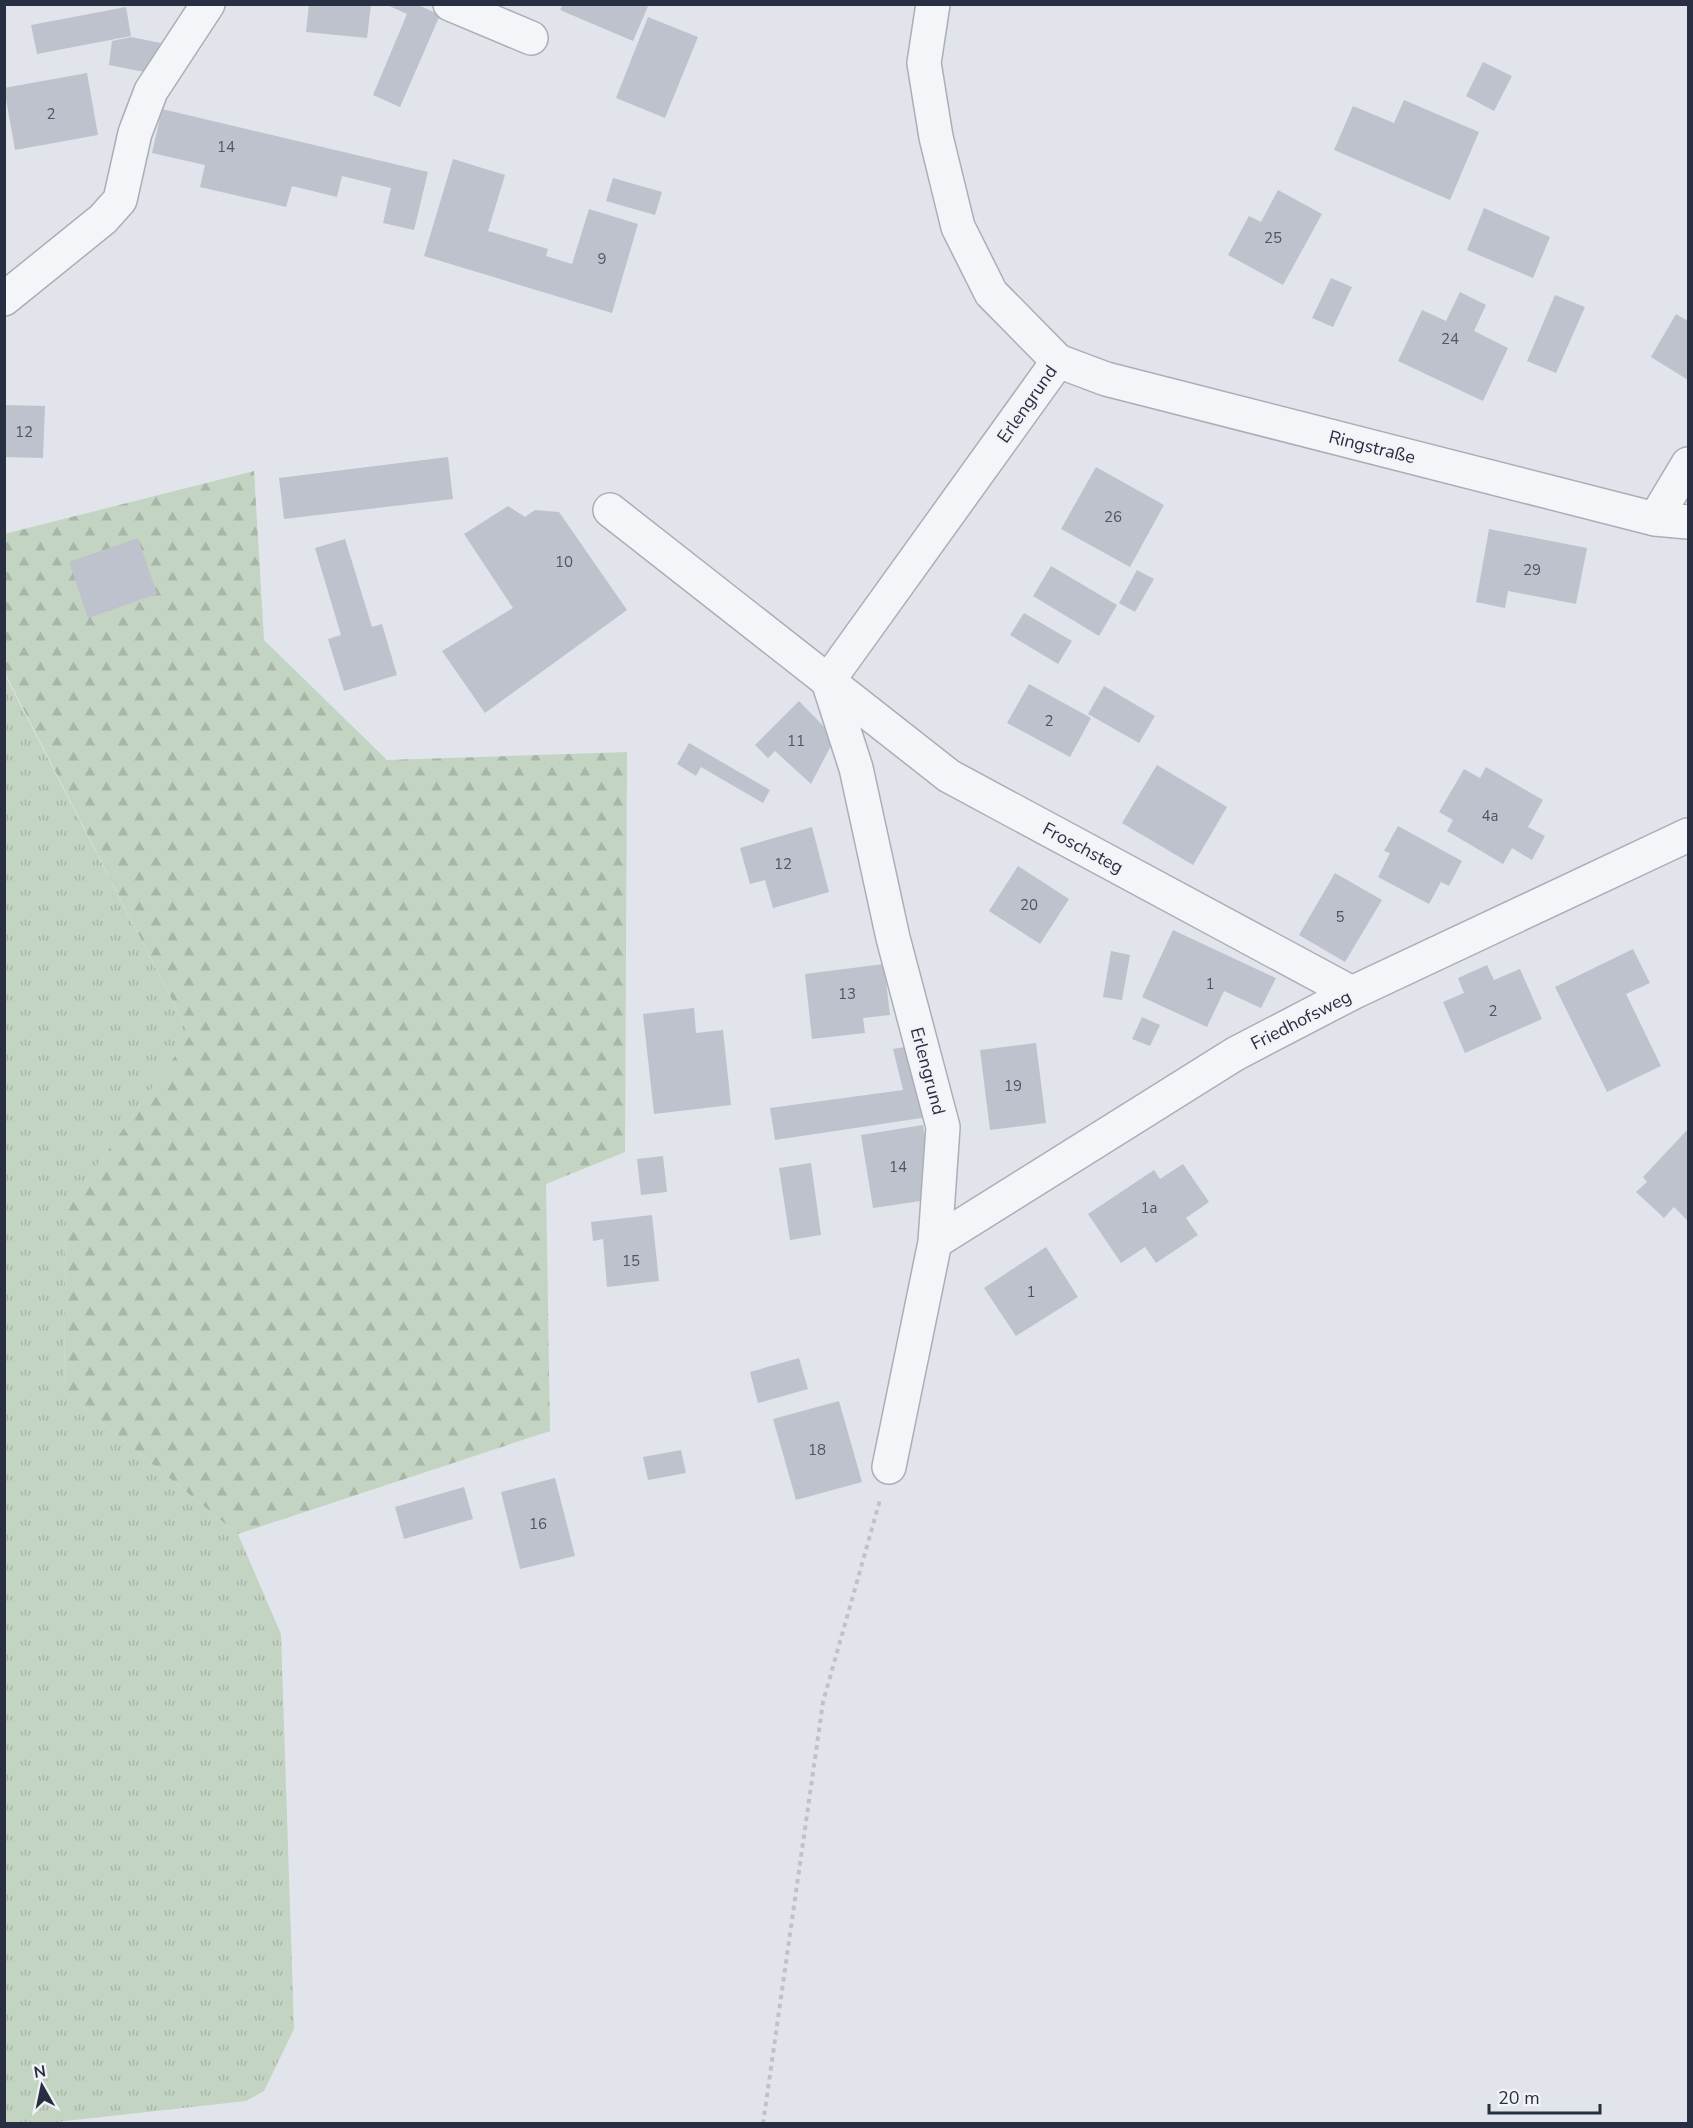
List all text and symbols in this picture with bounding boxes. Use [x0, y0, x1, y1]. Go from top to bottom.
house number: 2 [46, 104, 56, 124]
house number: 14 [217, 137, 235, 157]
house number: 25 [1264, 228, 1282, 248]
house number: 9 [597, 249, 607, 269]
house number: 24 [1441, 329, 1459, 349]
street label: Erlengrund [991, 360, 1063, 448]
house number: 12 [15, 422, 33, 442]
street label: Ringstraße [1326, 425, 1418, 469]
house number: 26 [1104, 507, 1122, 527]
house number: 10 [555, 552, 573, 572]
house number: 29 [1523, 560, 1541, 580]
house number: 2 [1044, 711, 1054, 731]
house number: 11 [787, 731, 805, 751]
house number: 4a [1482, 806, 1498, 826]
street label: Froschsteg [1038, 817, 1128, 879]
house number: 12 [774, 854, 792, 874]
house number: 20 [1020, 895, 1038, 915]
house number: 5 [1335, 907, 1345, 927]
house number: 1 [1205, 974, 1215, 994]
house number: 13 [838, 984, 856, 1004]
street label: Friedhofsweg [1247, 984, 1355, 1056]
house number: 2 [1488, 1001, 1498, 1021]
street label: Erlengrund [905, 1025, 951, 1117]
house number: 19 [1004, 1076, 1022, 1096]
house number: 14 [889, 1157, 907, 1177]
house number: 1a [1141, 1198, 1157, 1218]
house number: 15 [622, 1251, 640, 1271]
house number: 1 [1026, 1282, 1036, 1302]
house number: 18 [808, 1440, 826, 1460]
house number: 16 [529, 1514, 547, 1534]
north arrow [12, 2056, 72, 2116]
text: N [32, 2060, 47, 2084]
scale bar [1489, 2077, 1600, 2115]
text: 20 m [1498, 2086, 1540, 2110]

